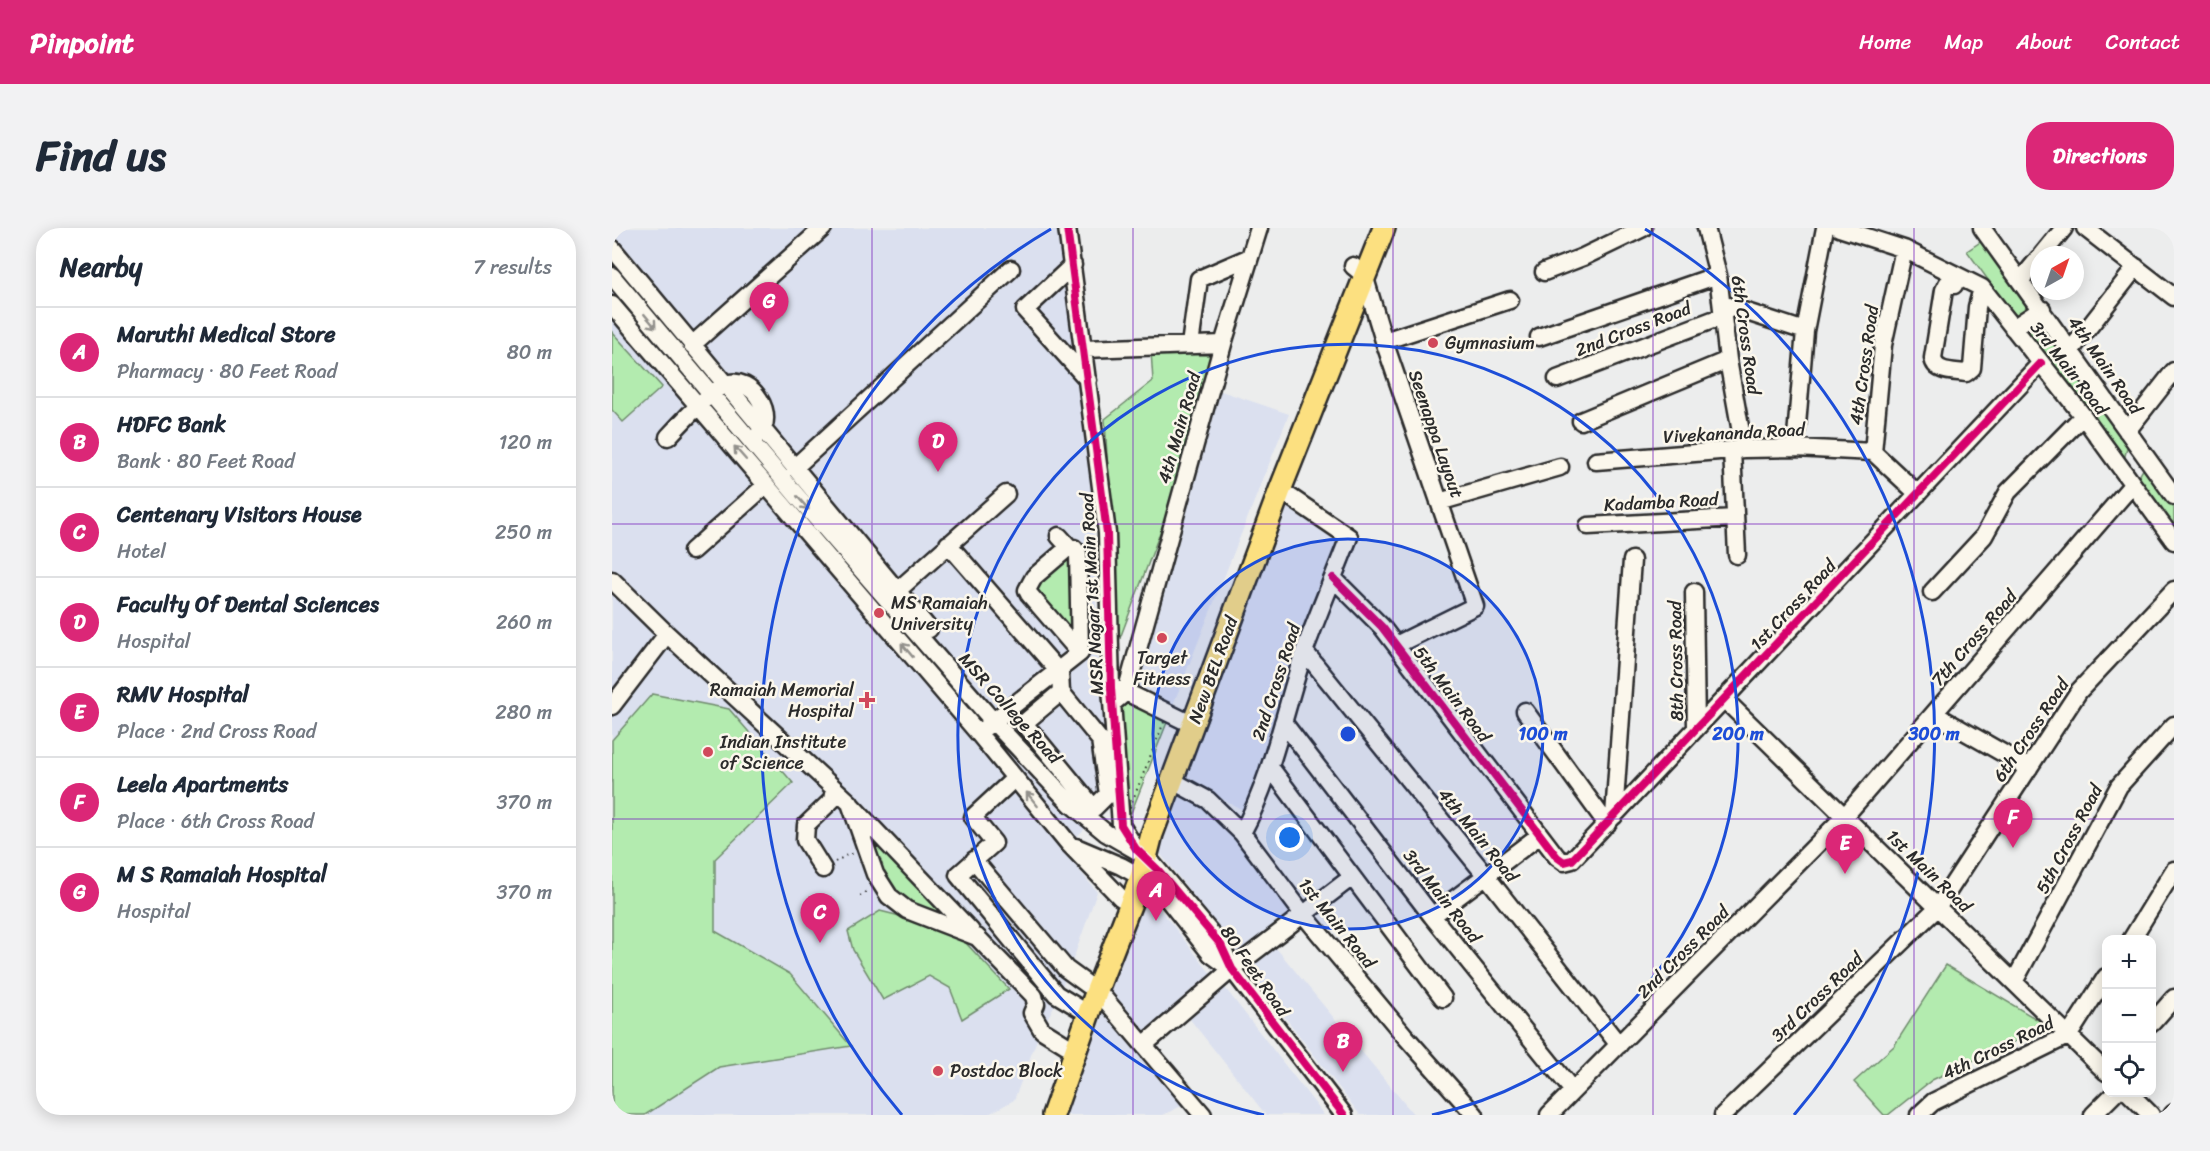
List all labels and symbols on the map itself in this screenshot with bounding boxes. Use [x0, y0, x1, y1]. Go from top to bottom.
north arrow [2030, 246, 2084, 300]
street label: 6th Cross Road [1722, 273, 1770, 398]
pin: G [750, 282, 788, 332]
street label: 2nd Cross Road [1570, 292, 1697, 366]
street label: 4th Cross Road [1840, 301, 1888, 427]
street label: 4th Main Road [2059, 309, 2152, 422]
one-way arrow [643, 313, 657, 328]
street label: 3rd Main Road [2022, 314, 2117, 424]
place label: Gymnasium [1445, 327, 1535, 359]
marker: Gymnasium [1426, 336, 1440, 350]
street label: Seenappa Layout [1399, 365, 1473, 503]
street label: 4th Main Road [1148, 367, 1211, 488]
street label: Vivekananda Road [1662, 413, 1807, 453]
pin: D [918, 422, 958, 472]
one-way arrow [733, 445, 746, 461]
street label: Kadamba Road [1603, 483, 1720, 521]
street label: MSR Nagar 1st Main Road [1071, 491, 1113, 696]
one-way arrow [796, 495, 810, 510]
street label: 1st Cross Road [1742, 551, 1845, 658]
street label: 7th Cross Road [1923, 581, 2026, 694]
place label: MS Ramaiah University [891, 587, 988, 640]
street label: 8th Cross Road [1659, 599, 1693, 721]
marker: MS Ramaiah University [872, 606, 886, 620]
street label: New BEL Road [1179, 611, 1248, 728]
street label: 2nd Cross Road [1242, 618, 1311, 745]
marker: Target Fitness [1155, 631, 1169, 645]
street label: 5th Main Road [1405, 639, 1500, 751]
place label: Target Fitness [1133, 642, 1191, 695]
one-way arrow [900, 643, 914, 658]
street label: MSR College Road [950, 644, 1071, 773]
street label: 6th Cross Road [1984, 670, 2079, 789]
place label: Ramaiah Memorial Hospital [710, 674, 855, 727]
marker: Ramaiah Memorial Hospital [858, 691, 876, 709]
text: 100 m [1519, 718, 1568, 750]
text: 200 m [1711, 718, 1764, 750]
text: 300 m [1907, 718, 1960, 750]
centre of rings [1338, 724, 1358, 744]
place label: Indian Institute of Science [719, 726, 846, 779]
marker: Indian Institute of Science [701, 745, 715, 759]
street label: 5th Cross Road [2027, 777, 2112, 900]
street label: 4th Main Road [1429, 780, 1527, 891]
one-way arrow [1026, 791, 1039, 807]
pin: F [1994, 798, 2032, 848]
street label: 1st Main Road [1878, 821, 1981, 922]
your location [1275, 823, 1304, 852]
pin: E [1826, 824, 1864, 874]
street label: 3rd Main Road [1395, 842, 1490, 952]
street label: 1st Main Road [1290, 870, 1385, 977]
pin: A [1136, 872, 1176, 921]
pin: C [800, 894, 840, 943]
street label: 2nd Cross Road [1629, 897, 1738, 1006]
street label: 80 Feet Road [1211, 918, 1299, 1025]
street label: 3rd Cross Road [1763, 943, 1872, 1050]
street label: 4th Cross Road [1937, 1006, 2061, 1089]
pin: B [1324, 1022, 1362, 1072]
place label: Postdoc Block [950, 1055, 1063, 1087]
marker: Postdoc Block [931, 1064, 945, 1078]

